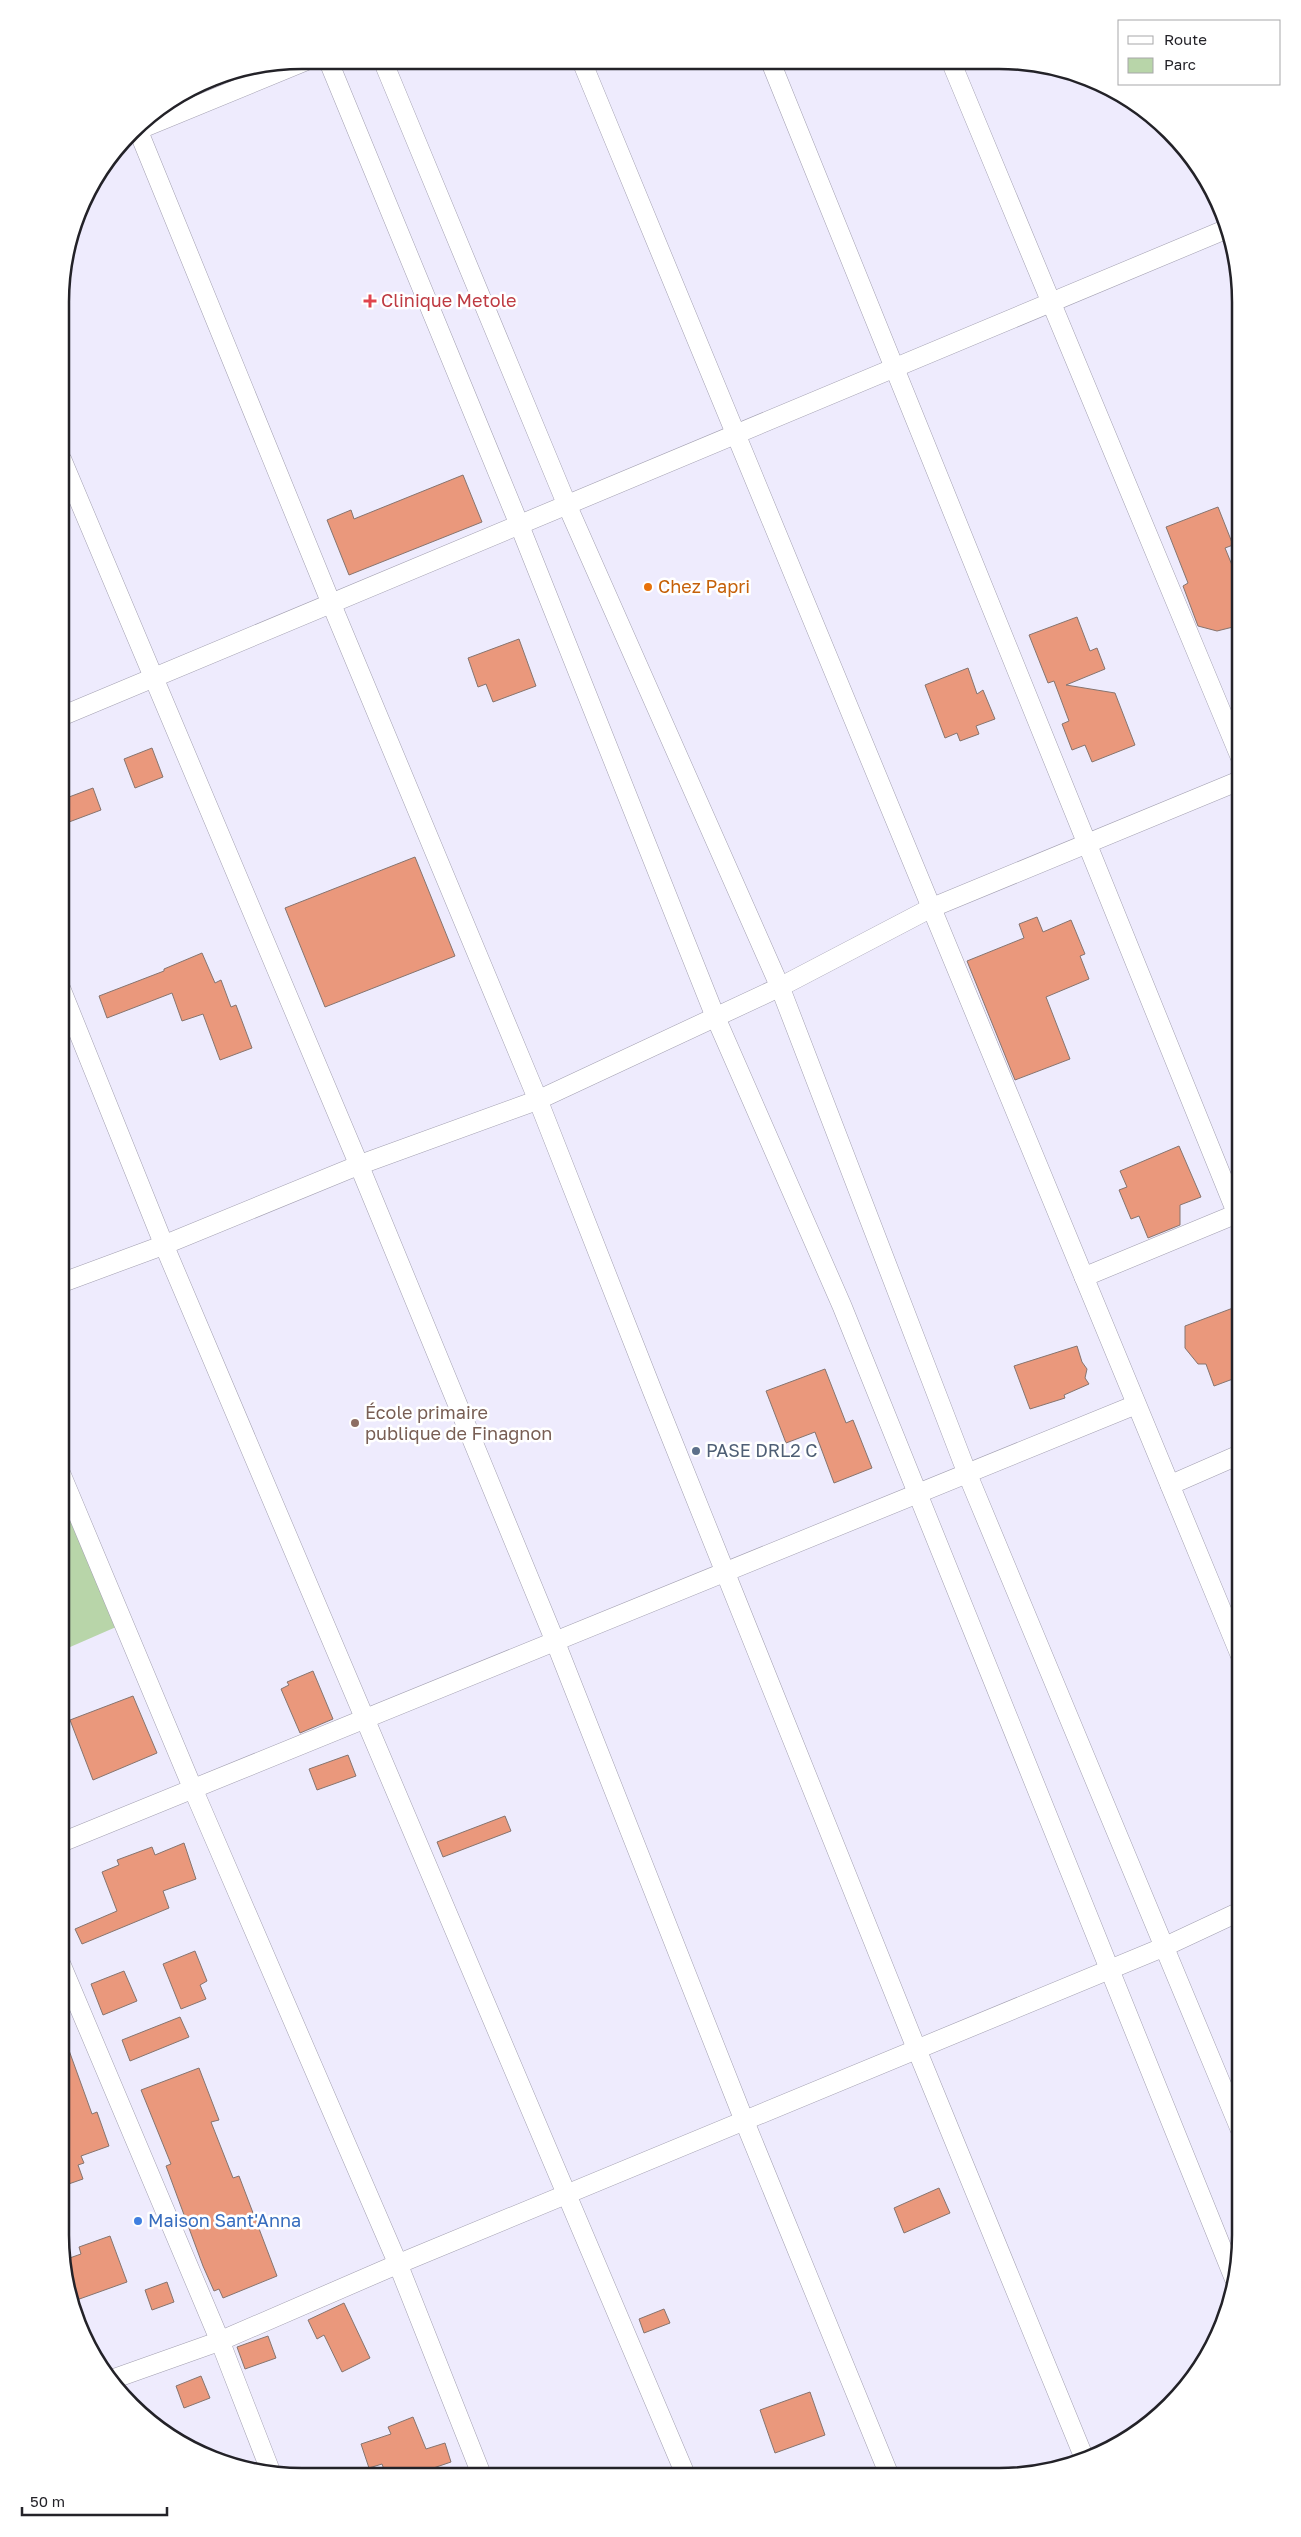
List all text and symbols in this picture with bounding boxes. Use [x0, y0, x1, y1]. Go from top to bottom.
legend [1118, 20, 1281, 85]
text: Route [1164, 30, 1207, 48]
text: Parc [1164, 55, 1196, 73]
place label: Clinique Metole [381, 289, 517, 311]
marker: Clinique Metole [363, 294, 377, 308]
place label: Chez Papri [658, 575, 750, 597]
marker: Chez Papri [642, 581, 654, 593]
place label: École primaire publique de Finagnon [365, 1401, 552, 1444]
marker: École primaire publique de Finagnon [349, 1417, 361, 1429]
place label: PASE DRL2 C [706, 1439, 818, 1461]
marker: PASE DRL2 C [690, 1445, 702, 1457]
place label: Maison Sant'Anna [148, 2209, 301, 2231]
marker: Maison Sant'Anna [132, 2215, 144, 2227]
scale bar [22, 2484, 168, 2516]
text: 50 m [30, 2492, 65, 2510]

